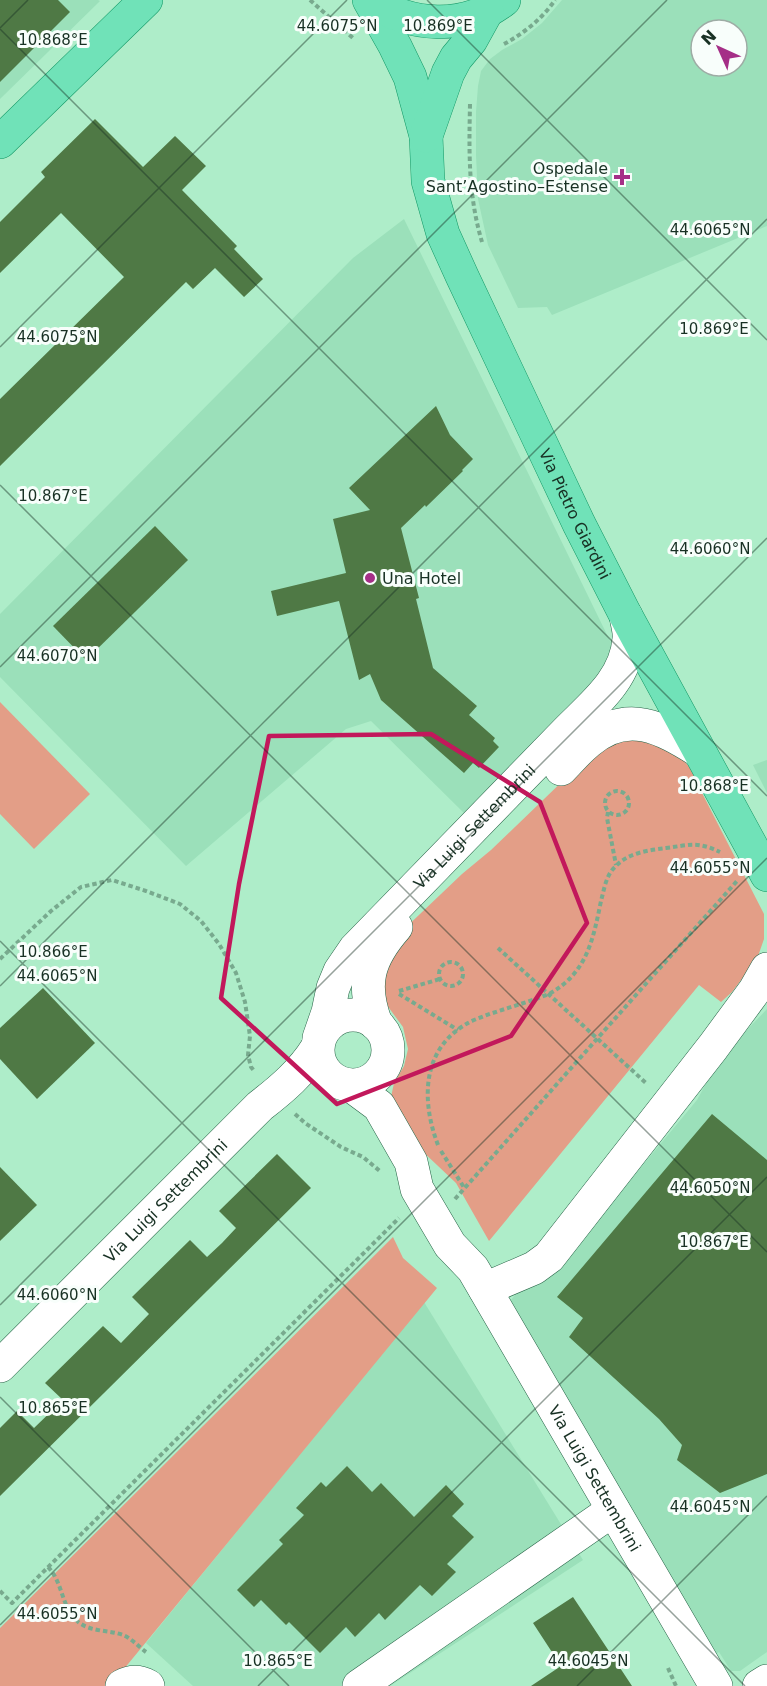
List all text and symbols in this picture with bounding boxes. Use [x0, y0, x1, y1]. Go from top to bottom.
text: 44.6075°N [297, 17, 377, 35]
text: 10.869°E [403, 17, 473, 35]
north arrow [689, 18, 749, 78]
text: N [697, 26, 720, 49]
text: 10.868°E [18, 31, 88, 49]
place label: Ospedale Sant’Agostino–Estense [426, 159, 608, 196]
marker: Ospedale Sant’Agostino–Estense [613, 168, 631, 186]
text: 44.6065°N [670, 221, 750, 239]
text: 10.869°E [679, 320, 749, 338]
text: 44.6075°N [17, 328, 97, 346]
street label: Via Pietro Giardini [535, 445, 615, 582]
text: 10.867°E [18, 487, 88, 505]
text: 44.6060°N [670, 540, 750, 558]
place label: Una Hotel [382, 569, 461, 588]
marker: Una Hotel [363, 571, 377, 585]
text: 44.6070°N [17, 647, 97, 665]
street label: Via Luigi Settembrini [409, 760, 539, 893]
text: 10.868°E [679, 777, 749, 795]
text: 44.6055°N [670, 859, 750, 877]
text: 10.866°E [18, 943, 88, 961]
text: 44.6065°N [17, 967, 97, 985]
street label: Via Luigi Settembrini [100, 1135, 231, 1266]
text: 44.6050°N [670, 1179, 750, 1197]
text: 10.867°E [679, 1233, 749, 1251]
text: 44.6060°N [17, 1286, 97, 1304]
text: 10.865°E [18, 1399, 88, 1417]
street label: Via Luigi Settembrini [545, 1401, 645, 1555]
text: 44.6045°N [670, 1498, 750, 1516]
text: 44.6055°N [17, 1605, 97, 1623]
text: 10.865°E [243, 1652, 313, 1670]
text: 44.6045°N [548, 1652, 628, 1670]

